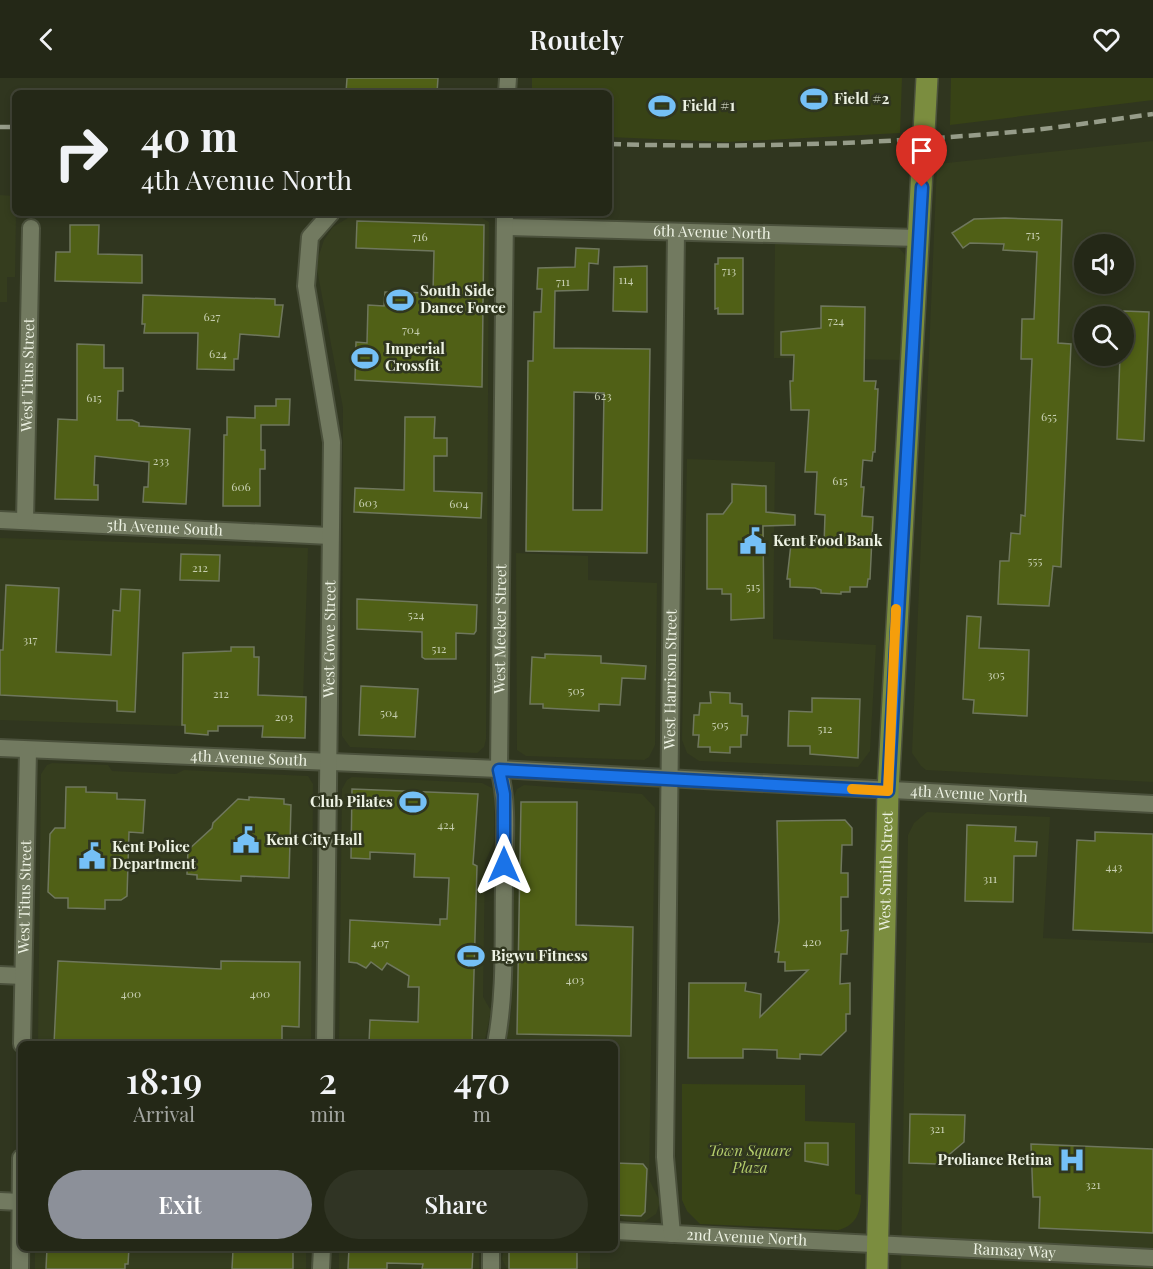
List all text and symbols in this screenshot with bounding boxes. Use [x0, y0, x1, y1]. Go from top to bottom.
text: Routely [529, 21, 624, 57]
icon: back [30, 23, 63, 56]
icon: heart [1090, 23, 1123, 56]
sports icon: Field #2 [799, 84, 829, 114]
place label: Field #2 [834, 88, 889, 108]
sports icon: Field #1 [647, 91, 677, 121]
place label: Field #1 [682, 95, 735, 115]
text: 40 m [141, 107, 238, 163]
icon: right [42, 114, 120, 192]
pin [896, 125, 947, 187]
icon: arrive [905, 134, 938, 167]
text: 4th Avenue North [141, 161, 352, 197]
street label: 6th Avenue North [653, 220, 771, 243]
house number: 715 [1026, 226, 1040, 242]
house number: 716 [412, 228, 428, 244]
map controls [1074, 234, 1134, 366]
button: sound [1074, 234, 1134, 294]
house number: 713 [722, 262, 736, 278]
house number: 114 [619, 271, 633, 287]
house number: 711 [556, 273, 570, 289]
place label: South Side Dance Force [420, 280, 506, 317]
sports icon: South Side Dance Force [385, 285, 415, 315]
button: search [1074, 306, 1134, 366]
house number: 627 [204, 308, 221, 324]
house number: 724 [828, 312, 844, 328]
street label: West Titus Street [16, 317, 38, 433]
house number: 704 [402, 321, 420, 337]
place label: Imperial Crossfit [385, 338, 445, 375]
sports icon: Imperial Crossfit [350, 343, 380, 373]
house number: 624 [209, 345, 227, 361]
house number: 623 [594, 387, 612, 403]
house number: 615 [86, 389, 102, 405]
house number: 655 [1041, 408, 1057, 424]
house number: 233 [153, 452, 169, 468]
house number: 615 [832, 472, 848, 488]
house number: 606 [231, 478, 251, 494]
house number: 603 [359, 494, 377, 510]
house number: 604 [449, 495, 469, 511]
street label: 5th Avenue South [106, 514, 223, 540]
public building icon: Kent Food Bank [738, 526, 768, 556]
place label: Kent Food Bank [773, 530, 883, 550]
house number: 555 [1028, 552, 1042, 568]
house number: 212 [192, 559, 208, 575]
street label: West Meeker Street [489, 563, 510, 695]
house number: 515 [746, 578, 760, 594]
street label: West Gowe Street [318, 580, 339, 699]
house number: 524 [408, 606, 424, 622]
street label: West Harrison Street [659, 608, 681, 751]
house number: 317 [23, 631, 37, 647]
house number: 512 [431, 640, 447, 656]
house number: 305 [987, 666, 1005, 682]
house number: 505 [567, 682, 585, 698]
house number: 212 [213, 685, 229, 701]
house number: 504 [380, 704, 398, 720]
house number: 203 [275, 708, 293, 724]
house number: 505 [711, 716, 729, 732]
house number: 512 [817, 720, 833, 736]
street label: 4th Avenue South [190, 745, 308, 770]
street label: 4th Avenue North [910, 780, 1028, 806]
sports icon: Club Pilates [398, 787, 428, 817]
place label: Club Pilates [310, 791, 393, 811]
street label: West Smith Street [874, 810, 897, 932]
house number: 424 [437, 816, 455, 832]
public building icon: Kent City Hall [231, 825, 261, 855]
place label: Kent City Hall [266, 829, 363, 849]
position arrow [472, 833, 536, 897]
place label: Kent Police Department [112, 836, 197, 873]
street label: West Titus Street [13, 839, 35, 955]
public building icon: Kent Police Department [77, 841, 107, 871]
house number: 443 [1105, 858, 1123, 874]
house number: 311 [983, 870, 998, 886]
house number: 420 [803, 933, 821, 949]
house number: 407 [371, 934, 389, 950]
sports icon: Bigwu Fitness [456, 941, 486, 971]
place label: Bigwu Fitness [491, 945, 588, 965]
house number: 403 [566, 971, 584, 987]
house number: 400 [121, 985, 141, 1001]
house number: 400 [250, 985, 270, 1001]
text: 18:19 [126, 1055, 202, 1103]
text: 2 [319, 1055, 337, 1103]
text: 470 [454, 1055, 510, 1103]
text: Arrival [133, 1100, 195, 1127]
text: min [310, 1100, 346, 1127]
text: m [473, 1100, 491, 1127]
house number: 321 [929, 1120, 945, 1136]
park label: Town Square Plaza [709, 1140, 792, 1177]
hospital icon: Proliance Retina [1057, 1145, 1087, 1175]
place label: Proliance Retina [937, 1149, 1052, 1169]
button: Exit [48, 1170, 312, 1239]
button: Share [324, 1170, 588, 1239]
house number: 321 [1085, 1176, 1101, 1192]
street label: 2nd Avenue North [686, 1224, 808, 1250]
street label: Ramsay Way [973, 1238, 1057, 1262]

